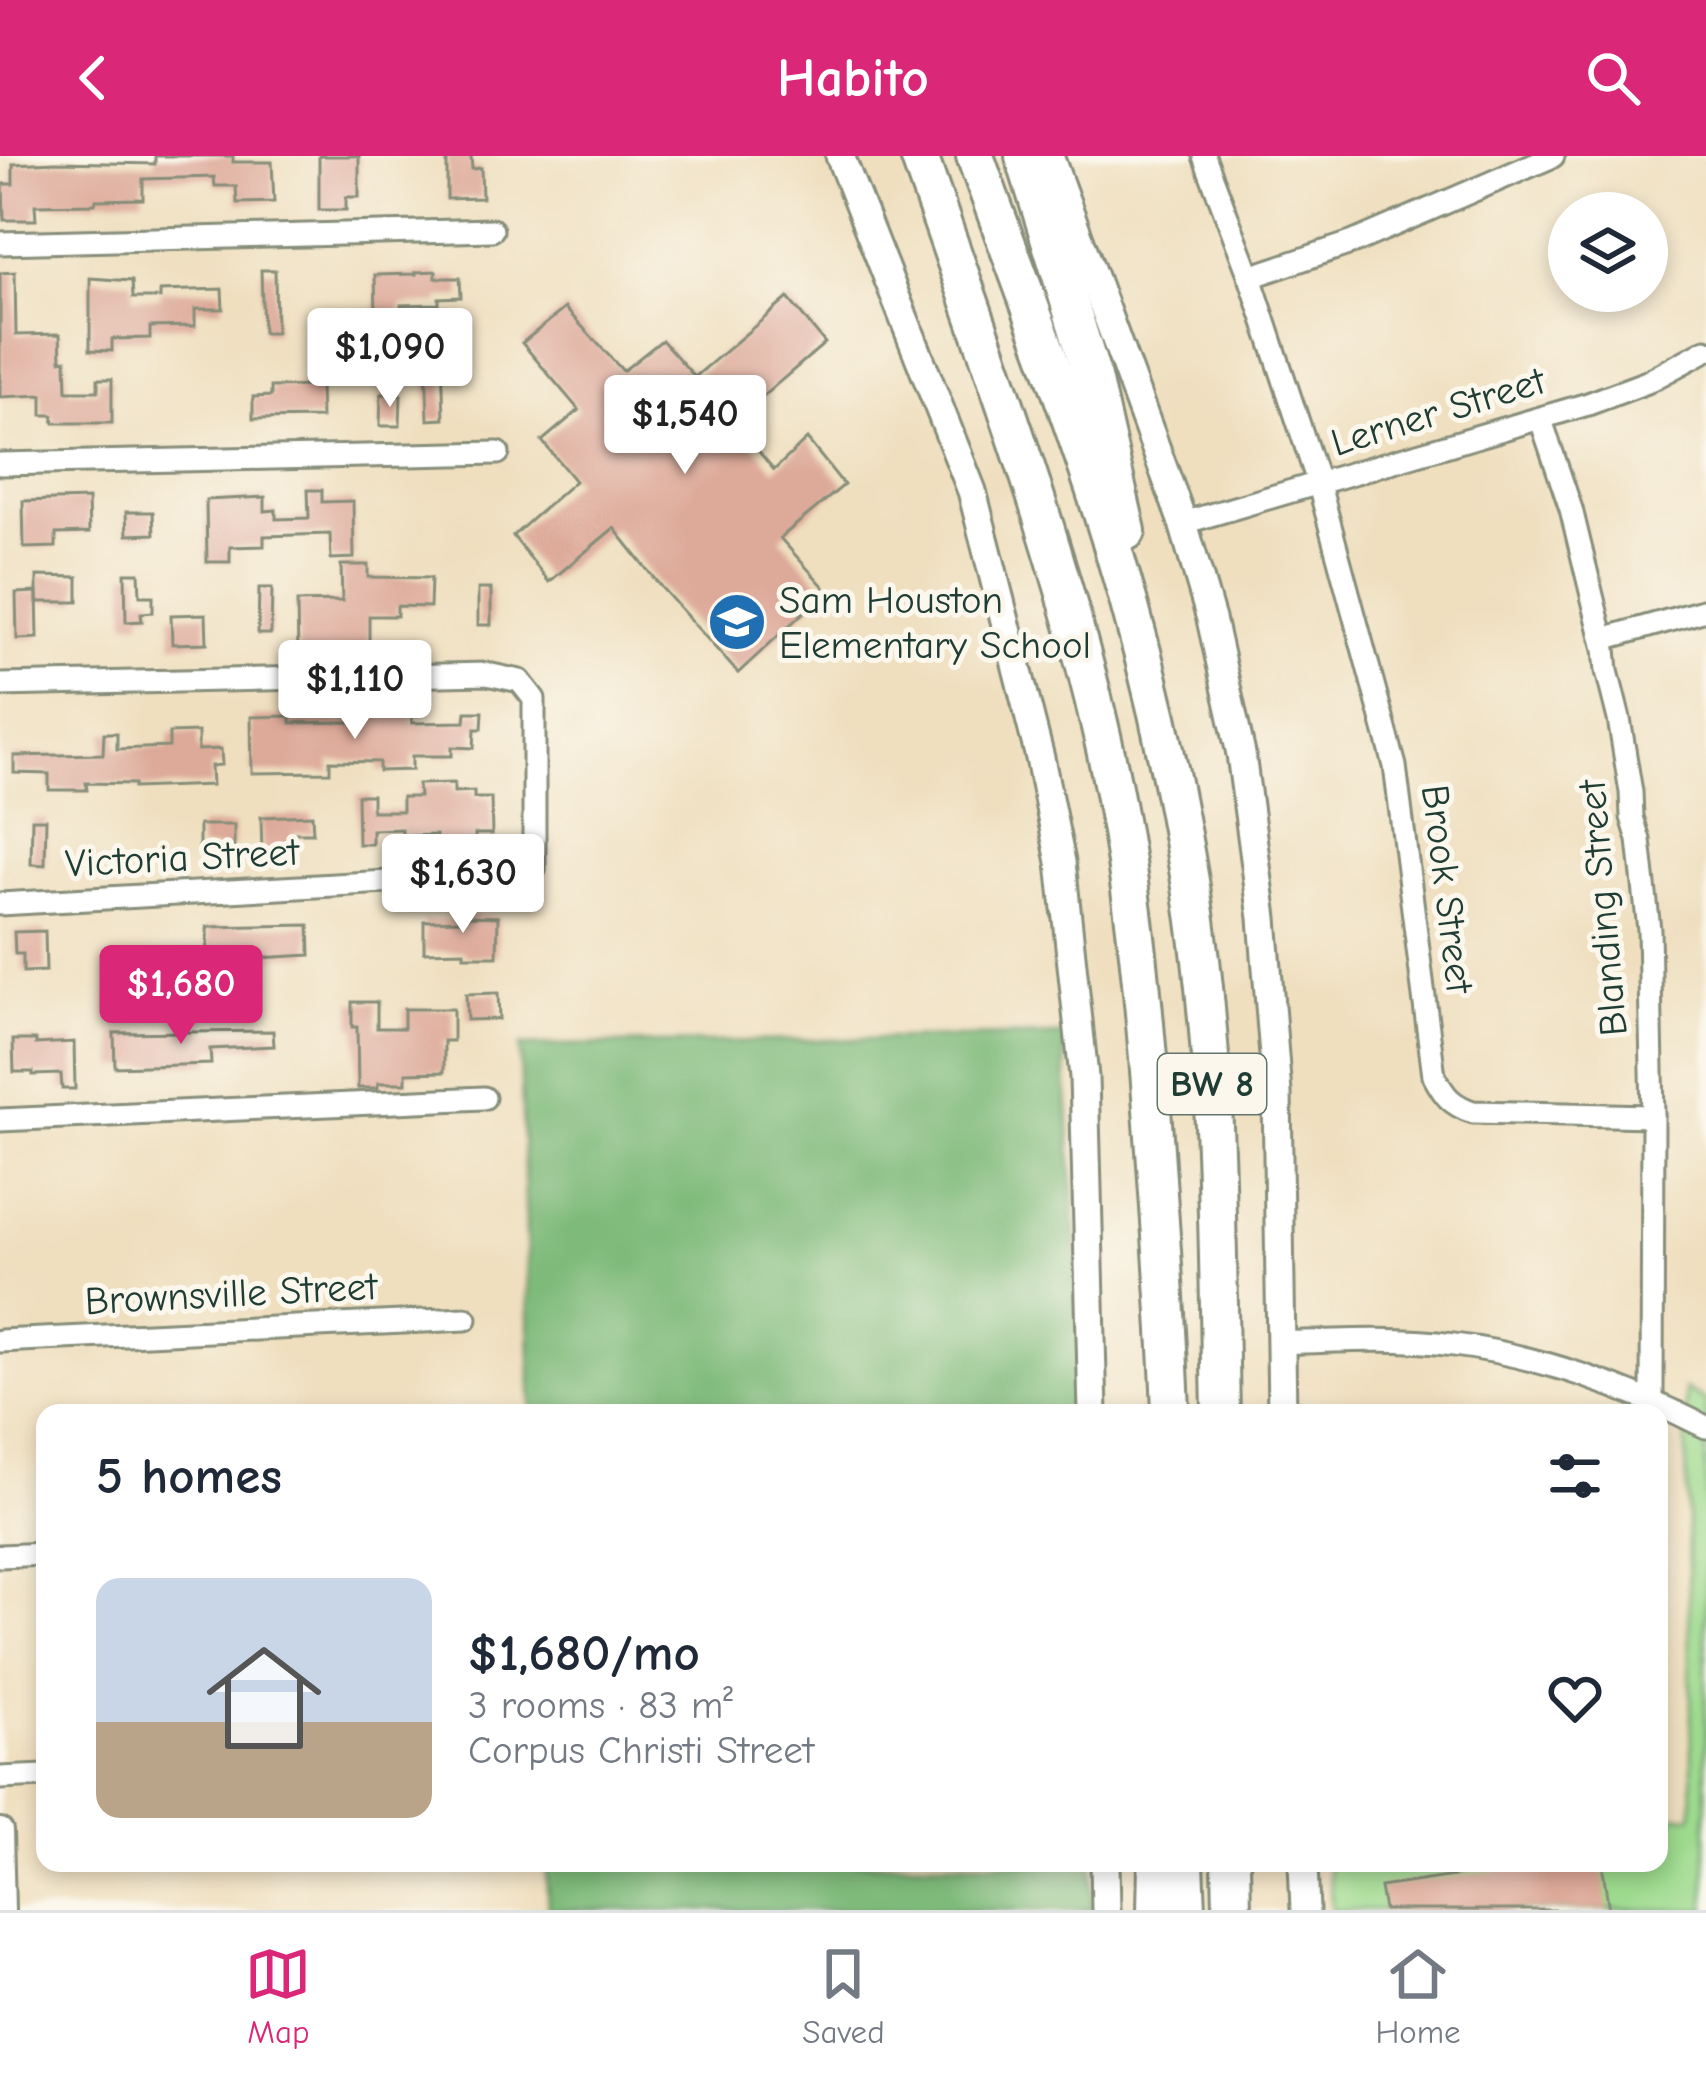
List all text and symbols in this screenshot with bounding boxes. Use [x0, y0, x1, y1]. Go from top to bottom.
icon: back [60, 45, 126, 111]
icon: search [1580, 45, 1646, 111]
text: Habito [777, 47, 929, 110]
map controls [1548, 192, 1668, 312]
button: layers [1548, 192, 1668, 312]
pin: $1,090 [292, 308, 488, 410]
text: $1,090 [334, 324, 446, 369]
street label: Lerner Street [1326, 358, 1552, 466]
pin: $1,540 [587, 375, 783, 477]
text: $1,540 [631, 391, 739, 436]
place label: Sam Houston Elementary School [779, 578, 1091, 668]
school or university icon: Sam Houston Elementary School [706, 591, 768, 653]
pin: $1,110 [257, 640, 453, 742]
text: $1,110 [305, 656, 405, 701]
street label: Blanding Street [1569, 776, 1637, 1038]
street label: Brook Street [1412, 782, 1482, 998]
street label: Victoria Street [64, 829, 302, 887]
pin: $1,630 [365, 834, 561, 936]
text: $1,630 [409, 850, 517, 895]
pin: $1,680 [83, 945, 279, 1047]
text: $1,680 [127, 961, 235, 1006]
road number: BW 8 [1158, 1054, 1266, 1114]
street label: Brownsville Street [84, 1264, 380, 1324]
icon: filters [1542, 1443, 1608, 1509]
text: 5 homes [96, 1447, 282, 1506]
text: $1,680/mo [468, 1624, 700, 1683]
icon: home [192, 1626, 336, 1770]
icon: heart [1542, 1665, 1608, 1731]
text: 3 rooms · 83 m² [468, 1683, 733, 1728]
text: Corpus Christi Street [468, 1728, 814, 1773]
tab: Map [245, 1941, 311, 2051]
tab: Saved [802, 1941, 885, 2051]
tab: Home [1375, 1941, 1461, 2051]

